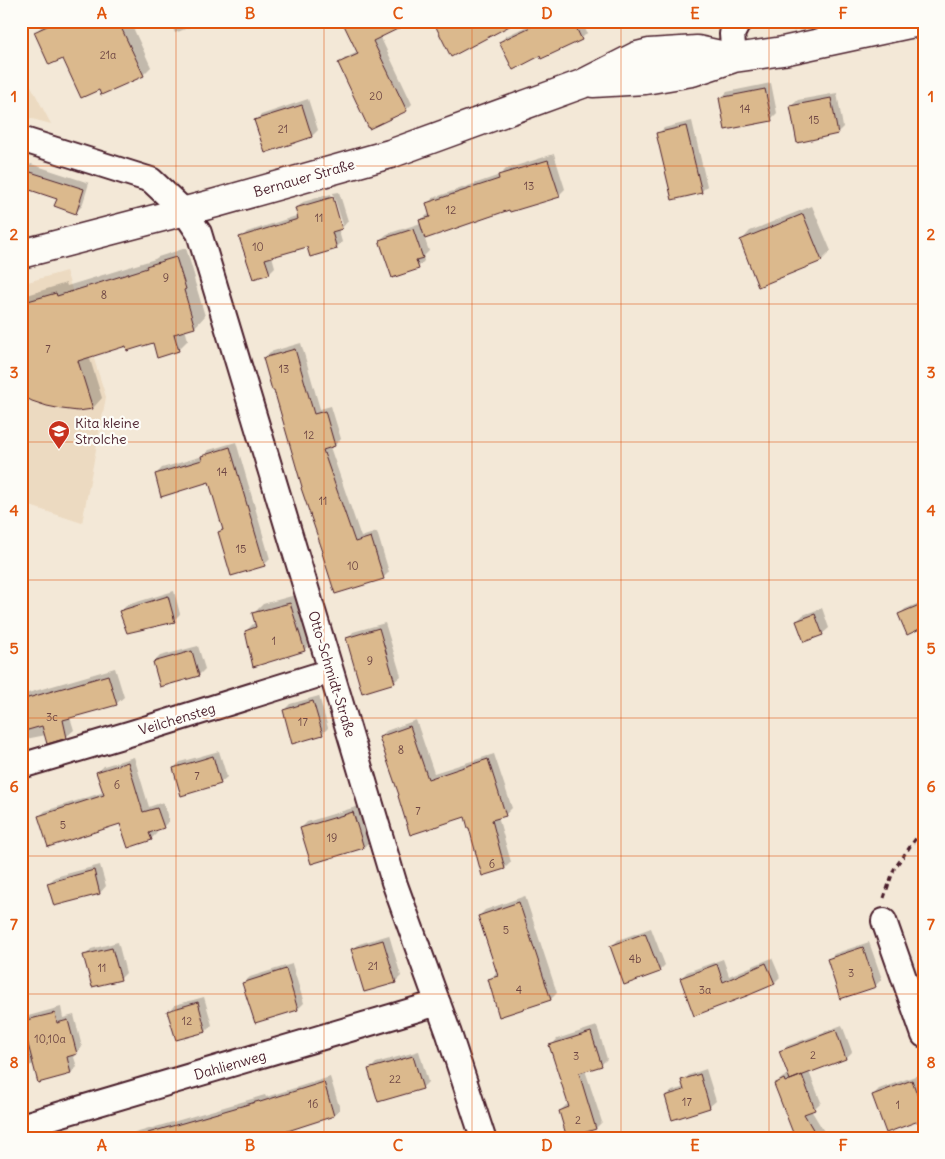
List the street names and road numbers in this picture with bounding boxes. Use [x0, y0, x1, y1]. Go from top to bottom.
street label: Bernauer Straße [251, 155, 357, 201]
street label: Otto-Schmidt-Straße [304, 609, 360, 739]
street label: Veilchensteg [137, 699, 217, 739]
street label: Dahlienweg [192, 1046, 268, 1084]

